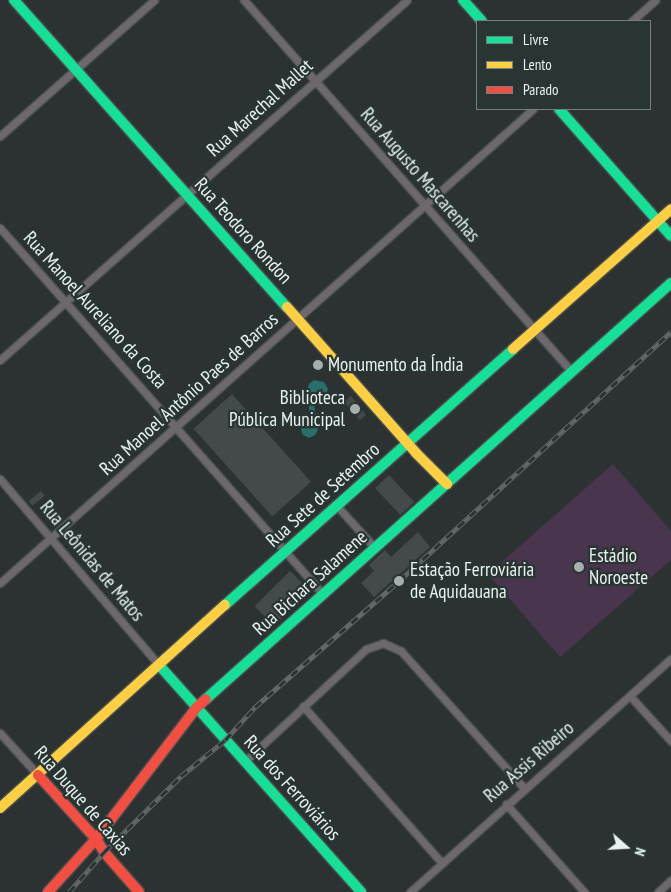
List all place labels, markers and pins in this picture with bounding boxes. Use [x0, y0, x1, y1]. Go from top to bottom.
place label: Monumento da Índia [328, 354, 463, 376]
marker: Monumento da Índia [312, 359, 324, 371]
place label: Biblioteca Pública Municipal [229, 387, 345, 431]
marker: Biblioteca Pública Municipal [349, 403, 361, 415]
place label: Estádio Noroeste [589, 545, 648, 589]
place label: Estação Ferroviária de Aquidauana [410, 559, 534, 603]
marker: Estádio Noroeste [573, 561, 585, 573]
marker: Estação Ferroviária de Aquidauana [392, 574, 406, 588]

